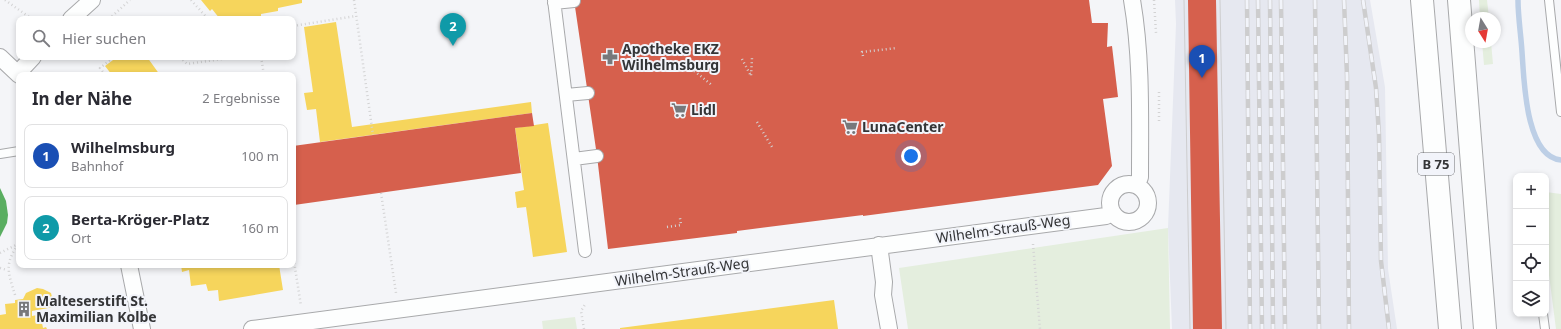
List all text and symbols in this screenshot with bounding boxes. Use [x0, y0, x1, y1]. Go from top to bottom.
north arrow [1465, 12, 1501, 48]
pin: 2 [440, 13, 466, 46]
search box [16, 16, 296, 60]
icon: search [30, 27, 52, 49]
text: Hier suchen [62, 28, 146, 48]
place label: Apotheke EKZ Wilhelmsburg [622, 39, 719, 74]
pin: 1 [1189, 45, 1215, 78]
pharmacy icon: Apotheke EKZ Wilhelmsburg [601, 48, 619, 66]
text: In der Nähe [32, 87, 132, 110]
text: 2 Ergebnisse [202, 89, 280, 107]
place label: Lidl [691, 100, 716, 119]
supermarket icon: Lidl [670, 101, 688, 119]
place label: LunaCenter [862, 117, 944, 136]
supermarket icon: LunaCenter [841, 118, 859, 136]
text: Wilhelmsburg [71, 137, 175, 157]
your location [901, 146, 921, 166]
text: 1 [42, 147, 50, 165]
text: 100 m [241, 147, 279, 165]
road number: B 75 [1418, 153, 1454, 175]
text: Bahnhof [71, 157, 123, 175]
map controls [1513, 173, 1549, 317]
button: + [1513, 173, 1549, 209]
text: Berta-Kröger-Platz [71, 209, 209, 229]
button: − [1513, 209, 1549, 245]
street label: Wilhelm-Strauß-Weg [935, 210, 1071, 247]
text: 2 [42, 219, 50, 237]
text: 160 m [241, 219, 279, 237]
text: Ort [71, 229, 91, 247]
button: locate [1513, 245, 1549, 281]
street label: Wilhelm-Strauß-Weg [614, 253, 750, 290]
button: layers [1513, 281, 1549, 317]
place label: Malteserstift St. Maximilian Kolbe [36, 291, 157, 326]
building icon: Malteserstift St. Maximilian Kolbe [15, 300, 33, 318]

